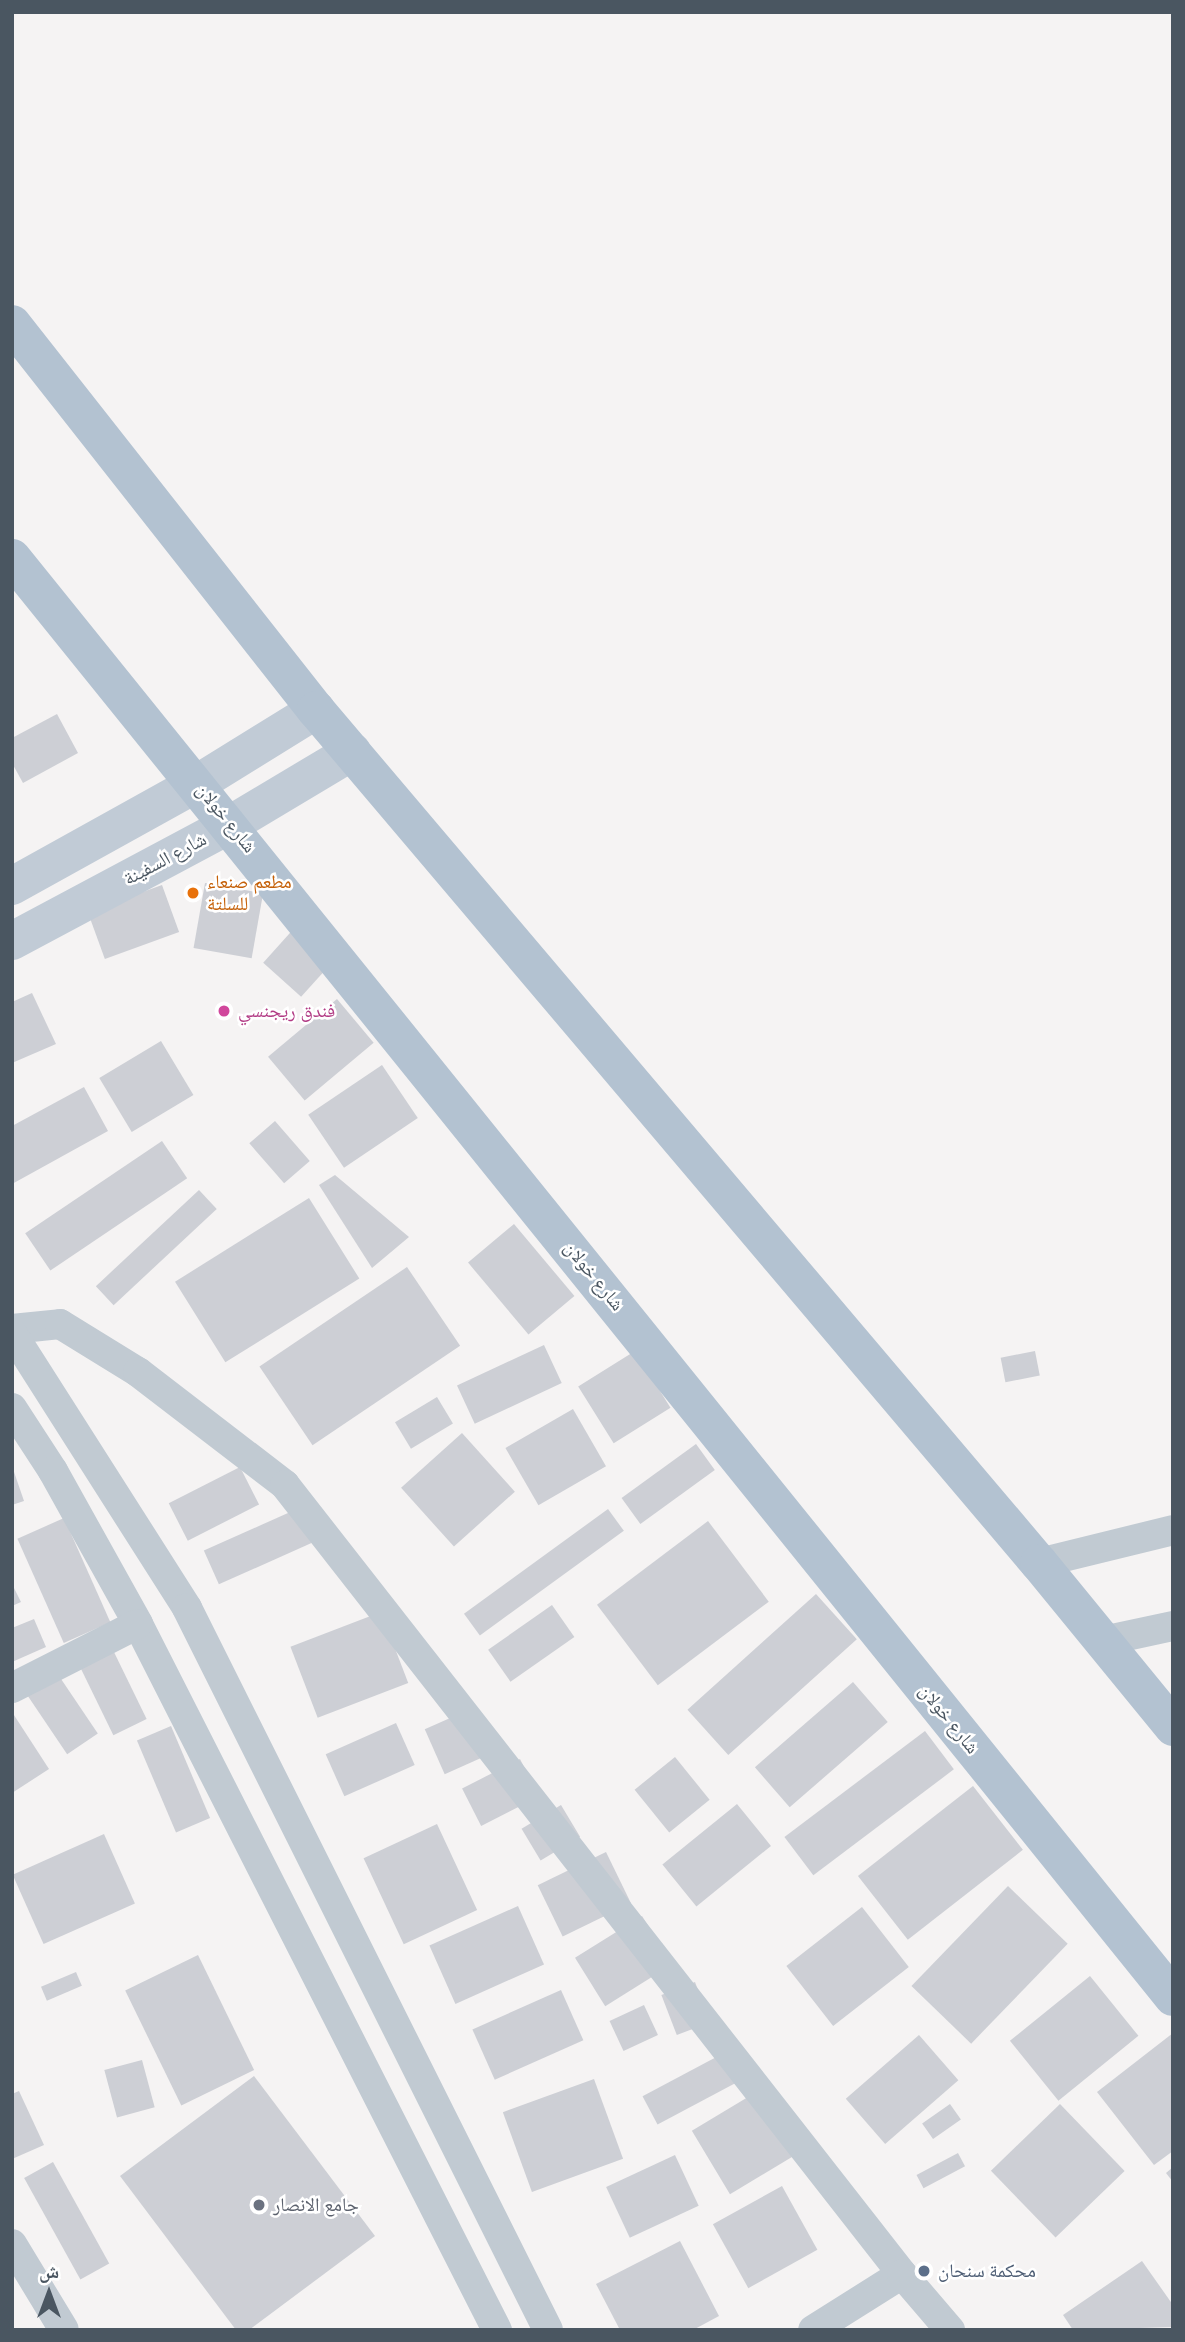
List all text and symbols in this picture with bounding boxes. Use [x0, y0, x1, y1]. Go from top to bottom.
street label: شارع خولان [191, 779, 261, 857]
street label: شارع السفينة [120, 828, 210, 890]
place label: مطعم صنعاء للسلتة [207, 871, 292, 915]
marker: مطعم صنعاء للسلتة [185, 885, 201, 901]
place label: فندق ريجنسي [238, 1000, 335, 1022]
marker: فندق ريجنسي [216, 1003, 232, 1019]
street label: شارع خولان [559, 1237, 629, 1315]
street label: شارع خولان [914, 1680, 984, 1758]
place label: جامع الانصار [273, 2194, 359, 2216]
marker: جامع الانصار [251, 2197, 267, 2213]
north arrow [14, 2258, 84, 2328]
text: ش [39, 2260, 59, 2283]
place label: محكمة سنحان [938, 2260, 1036, 2282]
marker: محكمة سنحان [916, 2263, 932, 2279]

